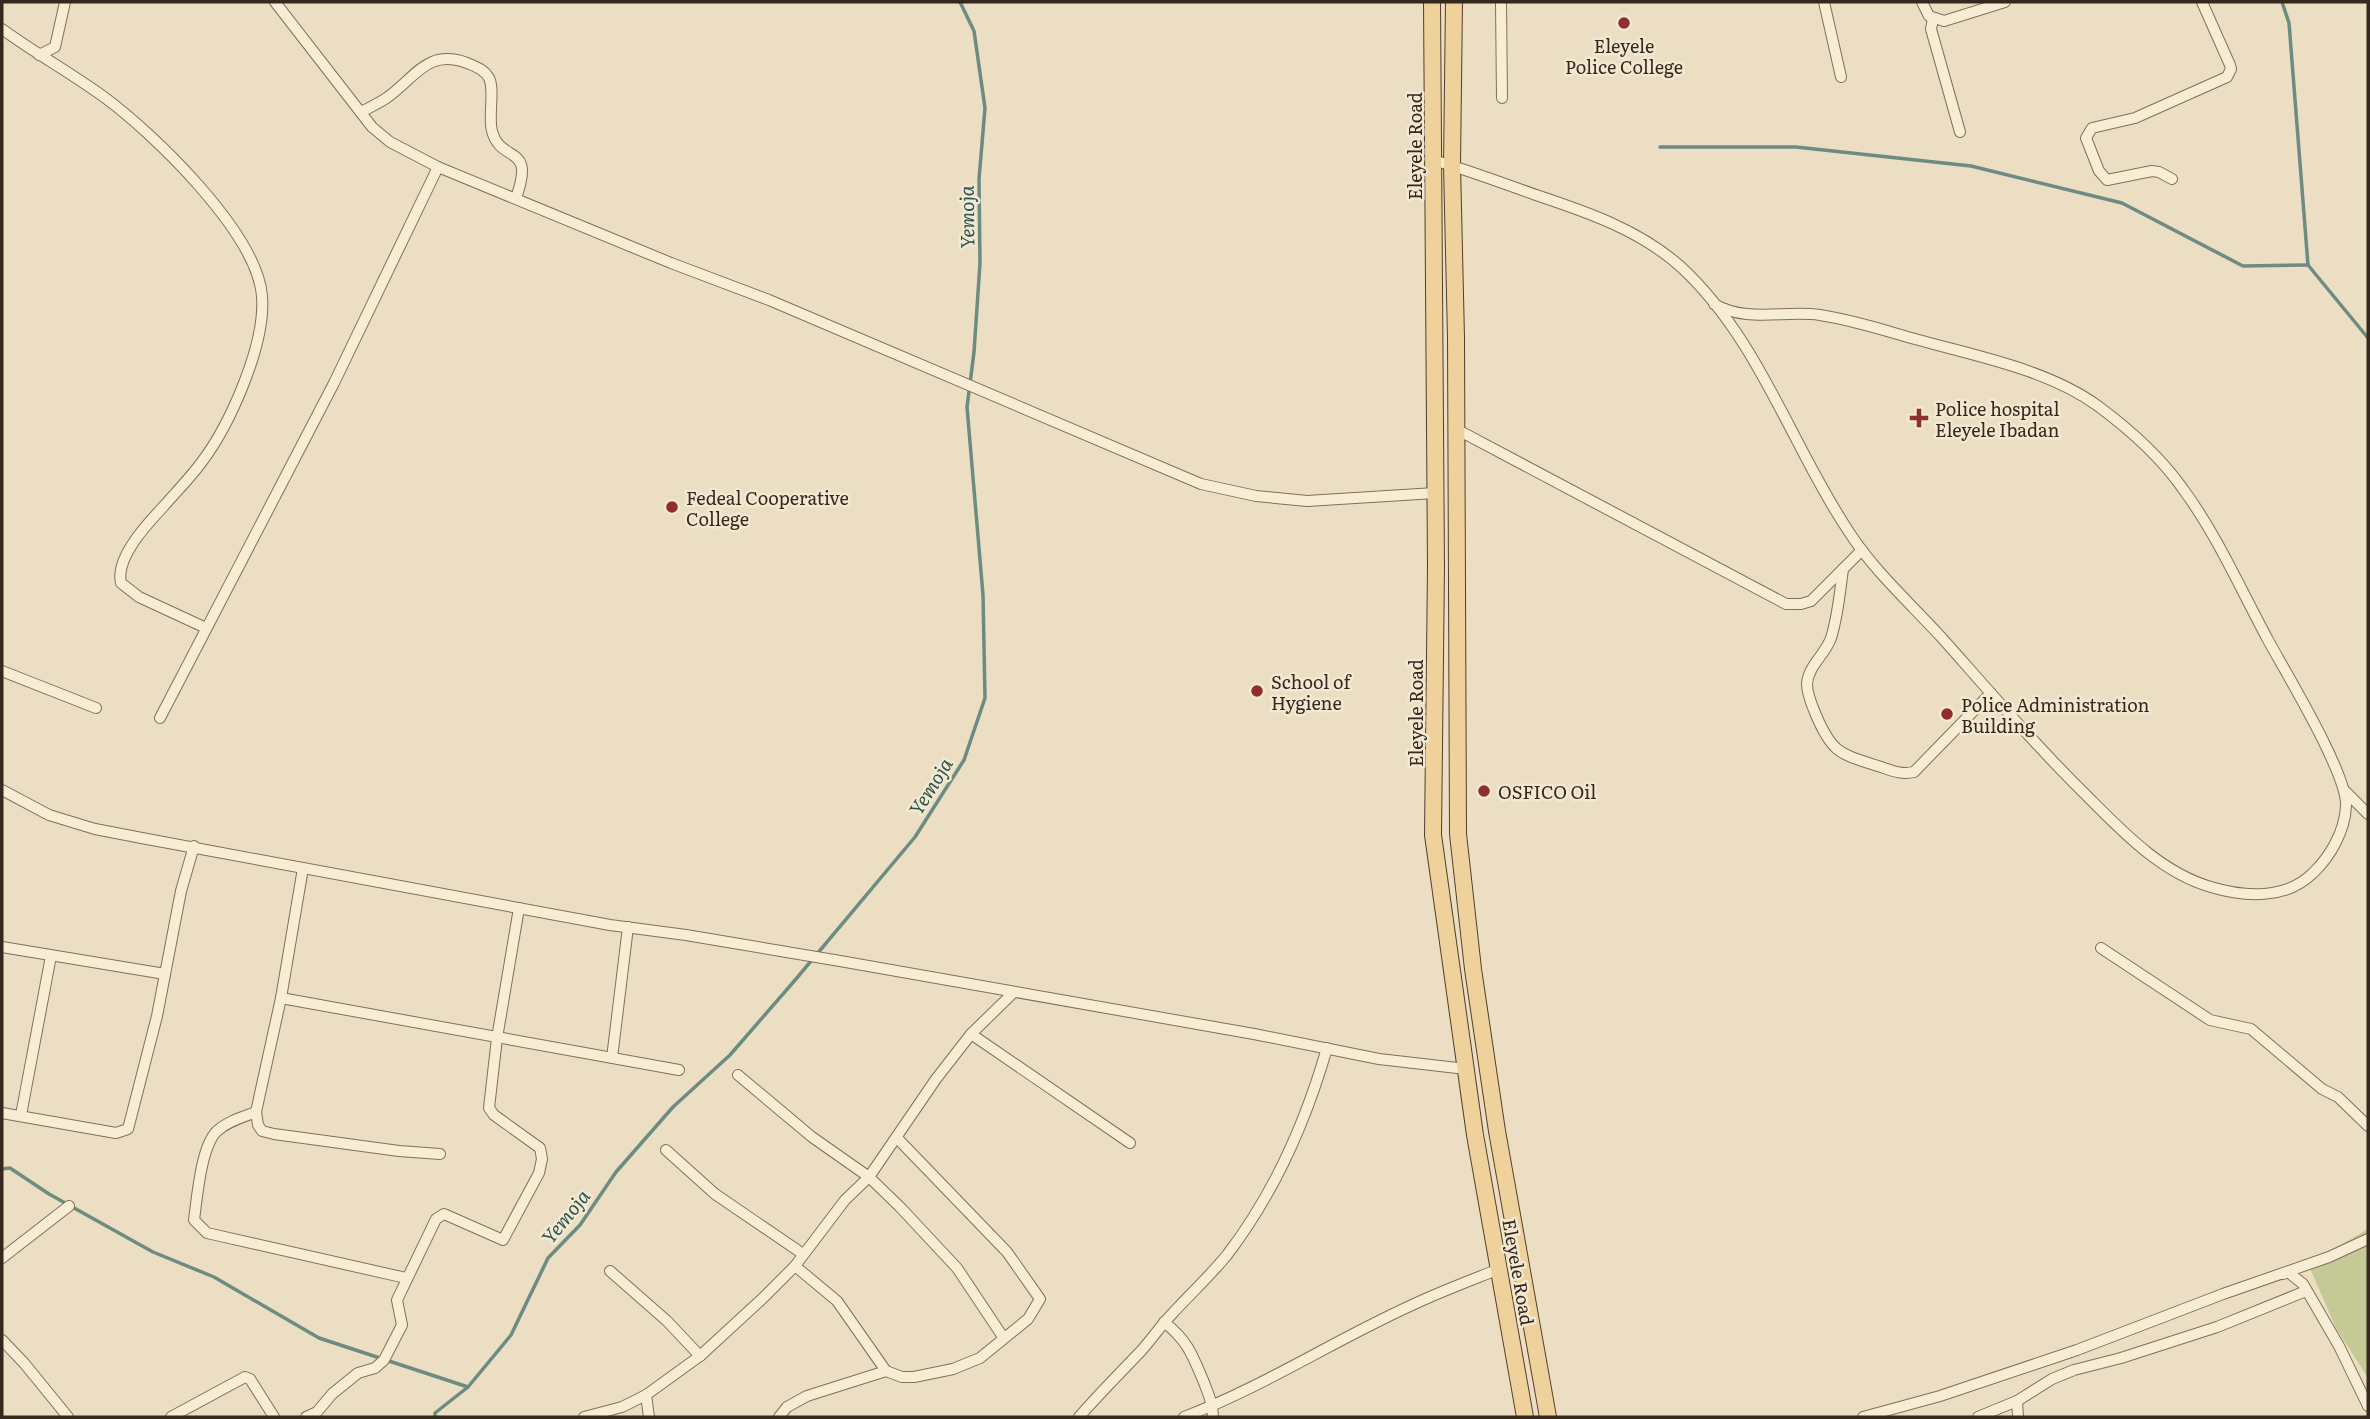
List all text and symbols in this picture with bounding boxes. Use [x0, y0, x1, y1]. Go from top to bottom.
marker: Eleyele Police College [1616, 15, 1632, 31]
place label: Eleyele Police College [1565, 32, 1683, 80]
street label: Eleyele Road [1401, 92, 1428, 200]
water label: Yemoja [951, 185, 981, 249]
place label: Police hospital Eleyele Ibadan [1935, 395, 2060, 443]
marker: Police hospital Eleyele Ibadan [1909, 408, 1929, 428]
place label: Fedeal Cooperative College [686, 484, 849, 532]
marker: Fedeal Cooperative College [664, 499, 680, 515]
street label: Eleyele Road [1402, 659, 1429, 767]
place label: School of Hygiene [1271, 668, 1352, 716]
marker: School of Hygiene [1249, 683, 1265, 699]
place label: Police Administration Building [1961, 691, 2150, 739]
marker: Police Administration Building [1939, 706, 1955, 722]
water label: Yemoja [901, 752, 959, 820]
place label: OSFICO Oil [1498, 778, 1596, 805]
marker: OSFICO Oil [1476, 783, 1492, 799]
water label: Yemoja [534, 1183, 596, 1249]
street label: Eleyele Road [1496, 1217, 1542, 1327]

